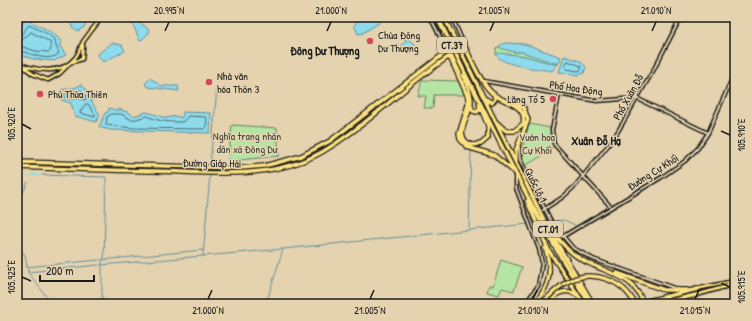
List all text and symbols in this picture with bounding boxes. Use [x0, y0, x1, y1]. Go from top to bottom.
text: 20.995°N [154, 4, 184, 17]
text: 21.000°N [315, 4, 347, 17]
text: 21.005°N [478, 4, 510, 17]
text: 21.010°N [641, 4, 671, 17]
place label: Chùa Đông Dư Thượng [378, 28, 420, 55]
marker: Chùa Đông Dư Thượng [365, 36, 375, 46]
road number: CT.37 [437, 37, 467, 53]
district label: Đông Dư Thượng [290, 42, 360, 60]
place label: Nhà văn hóa Thôn 3 [217, 69, 260, 96]
street label: Phố Xuân Đỗ [610, 71, 647, 122]
marker: Nhà văn hóa Thôn 3 [204, 77, 214, 87]
street label: Phố Hoa Động [548, 77, 604, 99]
place label: Phủ Thừa Thiên [48, 87, 107, 101]
marker: Phủ Thừa Thiên [35, 89, 45, 99]
place label: Lăng Tổ 5 [507, 92, 545, 106]
marker: Lăng Tổ 5 [548, 94, 558, 104]
text: 105.920°E [5, 106, 18, 141]
text: 105.910°E [735, 118, 748, 152]
park label: Nghĩa trang nhân dân xã Đông Dư [213, 129, 281, 156]
park label: Vườn hoa Cự Khối [519, 130, 556, 157]
district label: Xuân Đỗ Hạ [571, 132, 621, 149]
street label: Đường Cự Khối [625, 151, 681, 193]
street label: Đường Giáp Hải [183, 155, 241, 171]
street label: Quốc lộ 1 [522, 165, 550, 205]
road number: CT.01 [533, 221, 563, 237]
scale bar [40, 257, 94, 283]
text: 105.925°E [5, 260, 18, 294]
text: 200 m [46, 262, 73, 279]
text: 105.915°E [735, 270, 748, 303]
text: 21.000°N [192, 304, 224, 317]
text: 21.005°N [354, 304, 386, 317]
text: 21.010°N [518, 304, 548, 317]
text: 21.015°N [680, 304, 710, 317]

